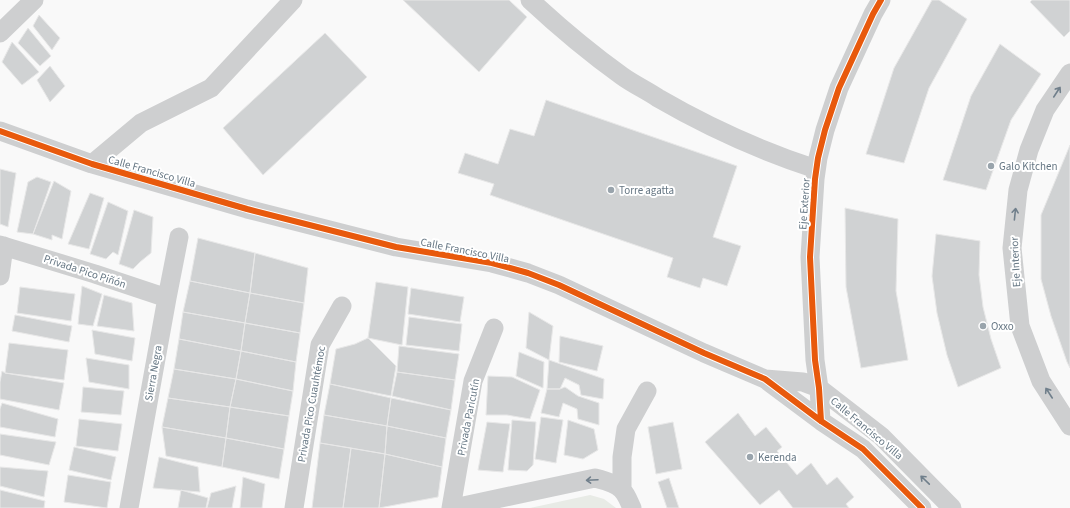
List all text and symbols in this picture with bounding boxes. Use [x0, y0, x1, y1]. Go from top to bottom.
one-way arrow [1053, 87, 1061, 98]
street label: Calle Francisco Villa [106, 152, 197, 191]
place label: Galo Kitchen [999, 159, 1057, 174]
marker: Galo Kitchen [986, 161, 996, 171]
street label: Eje Exterior [795, 178, 814, 230]
place label: Torre agatta [619, 183, 674, 198]
marker: Torre agatta [606, 185, 616, 195]
one-way arrow [1011, 208, 1019, 221]
street label: Calle Francisco Villa [419, 235, 511, 266]
street label: Eje Interior [1007, 236, 1024, 288]
street label: Privada Pico Piñón [42, 251, 128, 292]
place label: Oxxo [991, 319, 1014, 334]
marker: Oxxo [978, 321, 988, 331]
street label: Sierra Negra [141, 344, 166, 402]
street label: Privada Pico Cuauhtémoc [294, 345, 329, 463]
street label: Privada Paricutín [454, 377, 483, 457]
one-way arrow [1045, 388, 1053, 399]
street label: Calle Francisco Villa [827, 394, 906, 463]
place label: Kerenda [758, 450, 797, 465]
marker: Kerenda [745, 452, 755, 462]
one-way arrow [920, 475, 930, 485]
one-way arrow [586, 476, 599, 483]

